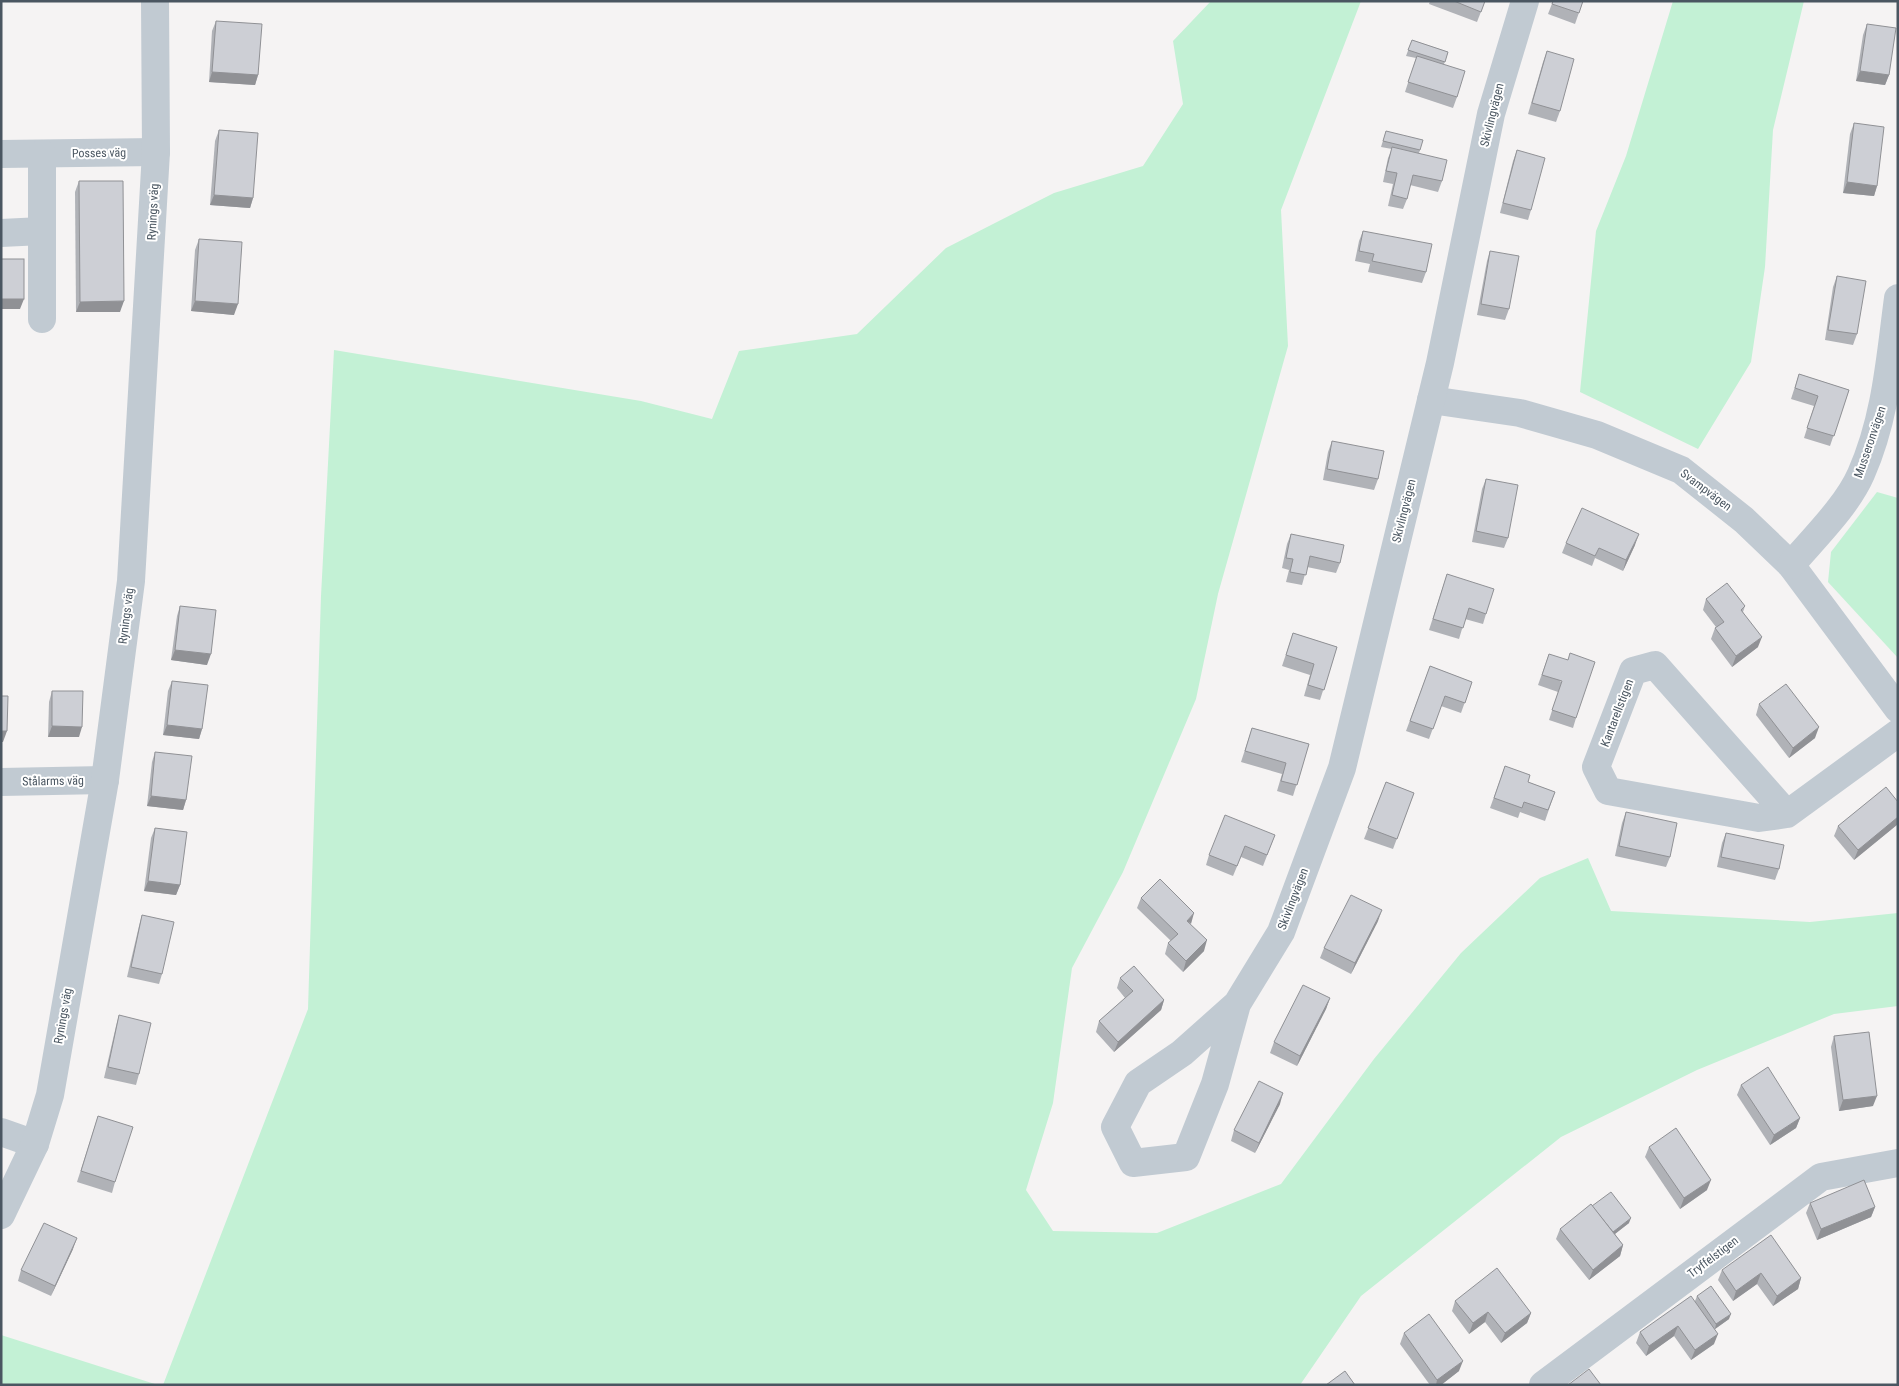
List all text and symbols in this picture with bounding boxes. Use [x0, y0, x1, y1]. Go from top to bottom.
street label: Skivlingvägen [1477, 82, 1507, 148]
street label: Posses väg [72, 146, 126, 160]
street label: Rynings väg [145, 183, 161, 241]
street label: Musseronvägen [1851, 404, 1889, 480]
street label: Svampvägen [1678, 466, 1734, 514]
street label: Skivlingvägen [1389, 478, 1419, 544]
street label: Rynings väg [116, 587, 136, 645]
street label: Kantarellstigen [1598, 677, 1636, 749]
street label: Stålarms väg [22, 773, 84, 789]
street label: Skivlingvägen [1275, 866, 1311, 932]
street label: Rynings väg [51, 987, 75, 1045]
street label: Tryffelstigen [1685, 1233, 1741, 1281]

